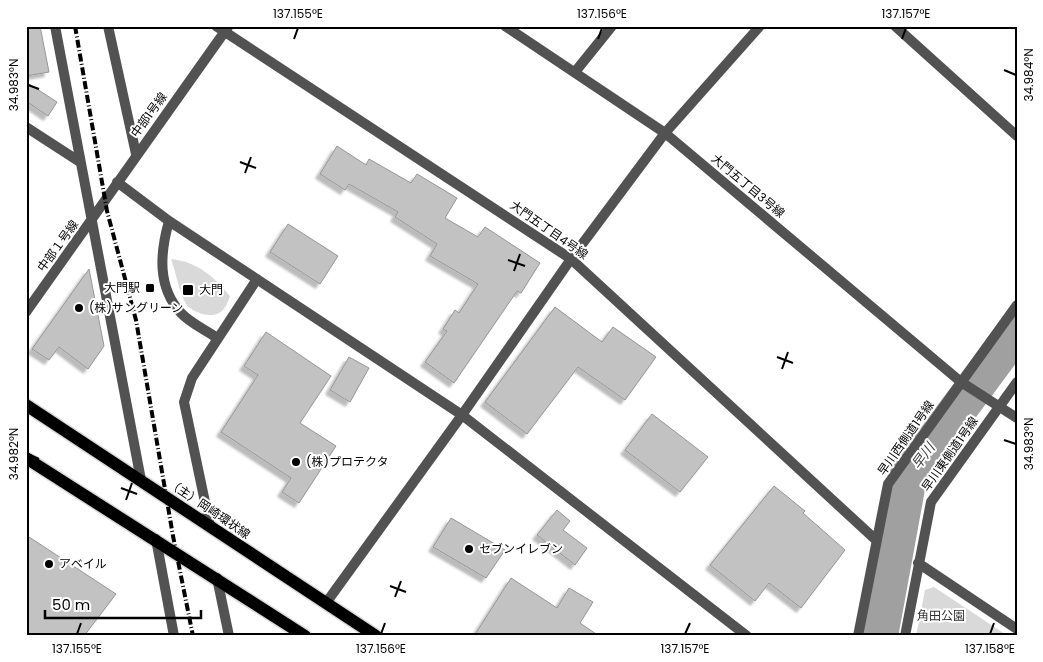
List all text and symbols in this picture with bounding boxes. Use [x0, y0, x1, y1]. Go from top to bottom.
text: 137.155°E [273, 5, 323, 22]
text: 137.156°E [577, 5, 627, 22]
text: 137.157°E [882, 5, 930, 22]
text: 34.984°N [1020, 48, 1037, 102]
text: 34.983°N [5, 59, 22, 111]
street label: 中部1号線 [126, 89, 171, 141]
street label: 大門五丁目3号線 [708, 150, 789, 221]
street label: 大門五丁目4号線 [507, 196, 592, 263]
street label: 中部１号線 [33, 216, 82, 275]
place label: 大門駅 [104, 279, 140, 296]
place label: 大門 [199, 281, 223, 298]
marker: 大門駅 [144, 282, 156, 294]
marker: 大門 [181, 283, 195, 297]
place label: (株)サングリーン [89, 299, 183, 316]
marker: (株)サングリーン [73, 302, 85, 314]
street label: 早川西側道1号線 [875, 398, 937, 478]
street label: 早川東側道1号線 [917, 413, 982, 495]
text: 34.983°N [1020, 418, 1037, 470]
text: 34.982°N [5, 428, 22, 480]
water label: 早川 [908, 440, 938, 472]
place label: (株)プロテクタ [306, 453, 388, 470]
marker: (株)プロテクタ [290, 456, 302, 468]
street label: （主）岡崎環状線 [165, 475, 254, 542]
place label: セブンイレブン [479, 540, 563, 557]
marker: セブンイレブン [463, 543, 475, 555]
place label: アベイル [59, 555, 107, 572]
marker: アベイル [43, 558, 55, 570]
scale bar [45, 587, 201, 619]
text: 50 m [52, 594, 90, 615]
park label: 角田公園 [917, 607, 965, 624]
text: 137.155°E [52, 640, 102, 657]
text: 137.156°E [356, 640, 406, 657]
text: 137.157°E [661, 640, 709, 657]
text: 137.158°E [965, 640, 1015, 657]

